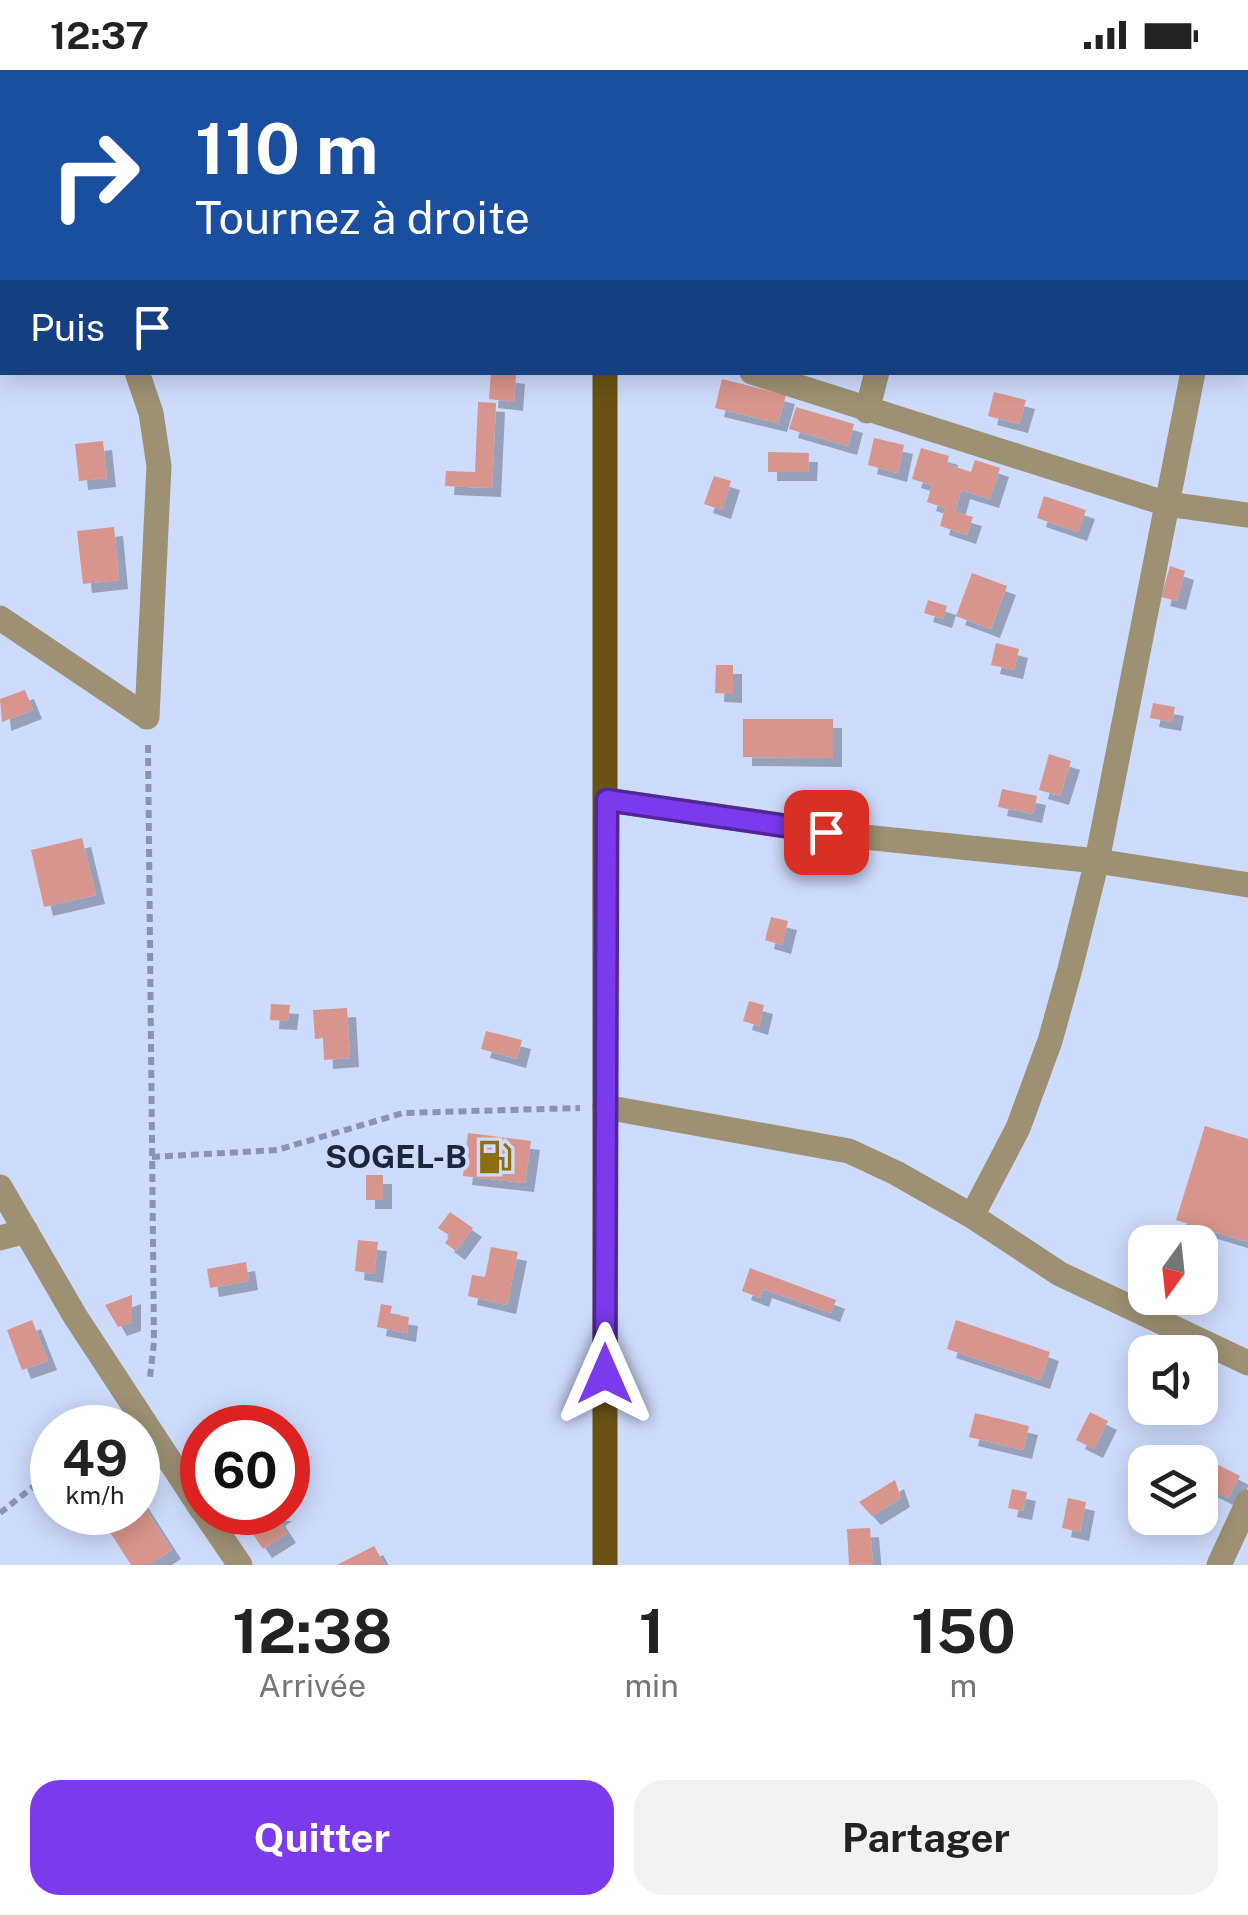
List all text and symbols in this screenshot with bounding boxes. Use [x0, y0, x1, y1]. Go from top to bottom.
text: 12:37 [50, 13, 149, 58]
text: 110 m [195, 107, 379, 190]
icon: right [30, 110, 160, 240]
text: Tournez à droite [195, 191, 530, 244]
icon: arrive [125, 300, 180, 355]
text: Puis [30, 305, 105, 350]
pin [784, 790, 869, 875]
icon: arrive [799, 805, 854, 860]
place label: SOGEL-B [325, 1138, 467, 1175]
fuel station icon: SOGEL-B [476, 1138, 514, 1176]
north arrow [1128, 1225, 1218, 1315]
map controls [1128, 1225, 1218, 1535]
position arrow [553, 1322, 657, 1426]
button: sound [1128, 1335, 1218, 1425]
speed limit sign: 60 [180, 1405, 310, 1535]
text: 49 [62, 1428, 128, 1487]
button: layers [1128, 1445, 1218, 1535]
text: km/h [66, 1480, 124, 1510]
text: 12:38 [232, 1596, 392, 1667]
text: 1 [639, 1596, 664, 1667]
text: 150 [911, 1596, 1016, 1667]
text: Arrivée [258, 1667, 366, 1704]
text: min [624, 1667, 679, 1704]
text: m [949, 1667, 977, 1704]
button: Quitter [30, 1780, 614, 1895]
button: Partager [634, 1780, 1218, 1895]

